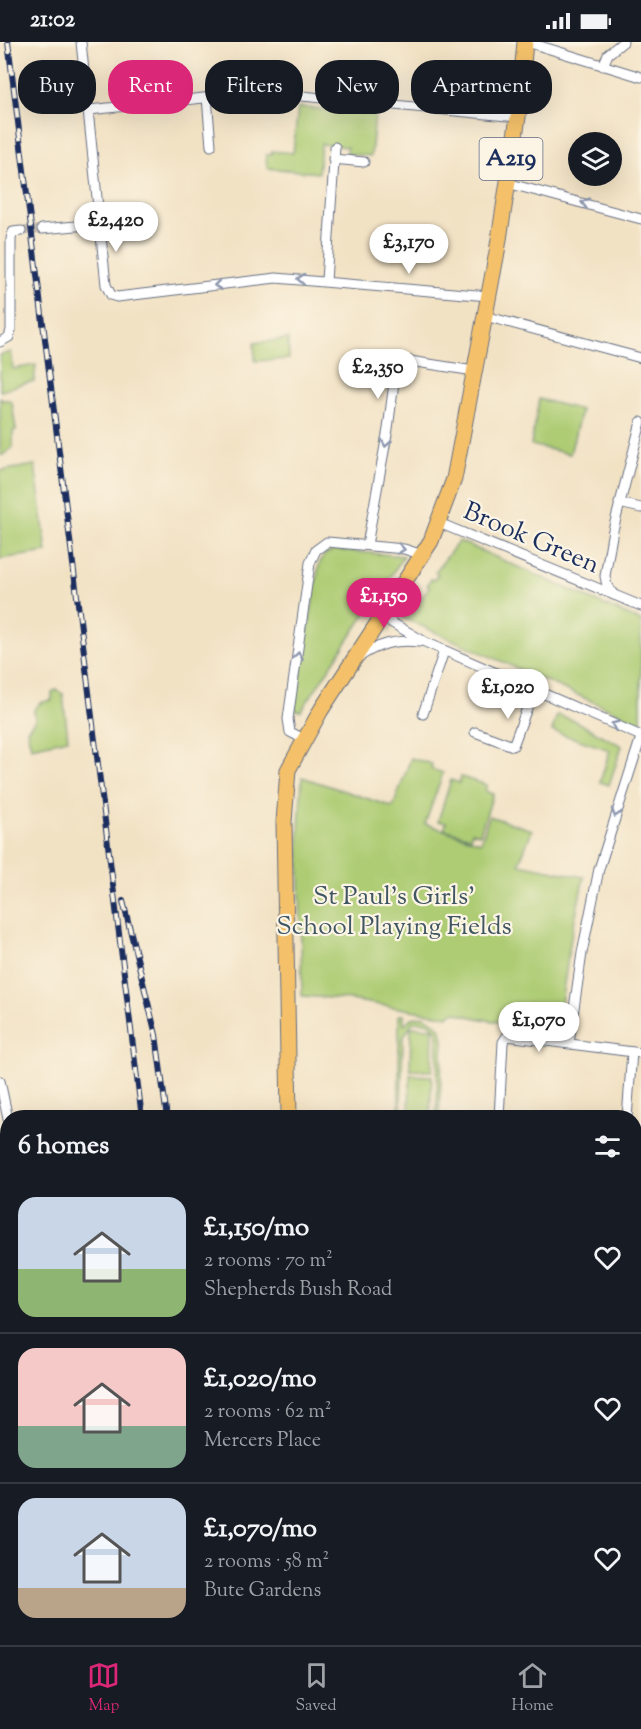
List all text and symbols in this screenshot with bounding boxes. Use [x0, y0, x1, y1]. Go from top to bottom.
text: 21:02 [30, 5, 75, 37]
chip: Buy [18, 60, 96, 114]
chip: Rent [108, 60, 193, 114]
chip: Filters [205, 60, 303, 114]
chip: New [315, 60, 399, 114]
chip: Apartment [411, 60, 552, 114]
map controls [568, 132, 622, 186]
button: layers [568, 132, 622, 186]
road number: A219 [480, 138, 542, 180]
one-way arrow [580, 197, 590, 210]
pin: £2,420 [67, 202, 165, 253]
text: £2,420 [88, 207, 144, 236]
pin: £3,170 [360, 224, 458, 275]
text: £3,170 [383, 229, 435, 258]
one-way arrow [296, 273, 305, 286]
one-way arrow [213, 279, 222, 291]
pin: £2,350 [329, 349, 427, 400]
text: £2,350 [353, 354, 404, 383]
one-way arrow [380, 437, 393, 447]
street label: Brook Green [457, 494, 605, 584]
one-way arrow [396, 542, 405, 554]
pin: £1,150 [335, 578, 433, 629]
text: £1,150 [360, 583, 408, 612]
one-way arrow [291, 651, 304, 660]
pin: £1,020 [459, 669, 557, 720]
text: £1,020 [482, 674, 534, 703]
one-way arrow [611, 720, 622, 732]
one-way arrow [610, 807, 623, 818]
park label: St Paul's Girls' School Playing Fields [276, 879, 512, 946]
pin: £1,070 [490, 1002, 588, 1053]
text: £1,070 [512, 1007, 566, 1036]
text: 6 homes [18, 1128, 109, 1165]
icon: filters [591, 1130, 624, 1163]
text: £1,150/mo [204, 1210, 309, 1247]
icon: home [66, 1221, 138, 1293]
icon: heart [591, 1241, 624, 1274]
text: 2 rooms · 70 m² [204, 1247, 333, 1276]
text: Shepherds Bush Road [204, 1276, 392, 1305]
text: £1,020/mo [204, 1361, 316, 1398]
icon: home [66, 1372, 138, 1444]
icon: heart [591, 1392, 624, 1425]
text: 2 rooms · 62 m² [204, 1398, 332, 1427]
text: Mercers Place [204, 1427, 321, 1456]
text: £1,070/mo [204, 1511, 317, 1548]
icon: home [66, 1522, 138, 1594]
icon: heart [591, 1542, 624, 1575]
text: 2 rooms · 58 m² [204, 1548, 329, 1577]
text: Bute Gardens [204, 1577, 321, 1606]
tab: Map [87, 1659, 120, 1718]
tab: Saved [295, 1659, 337, 1718]
tab: Home [512, 1659, 553, 1718]

